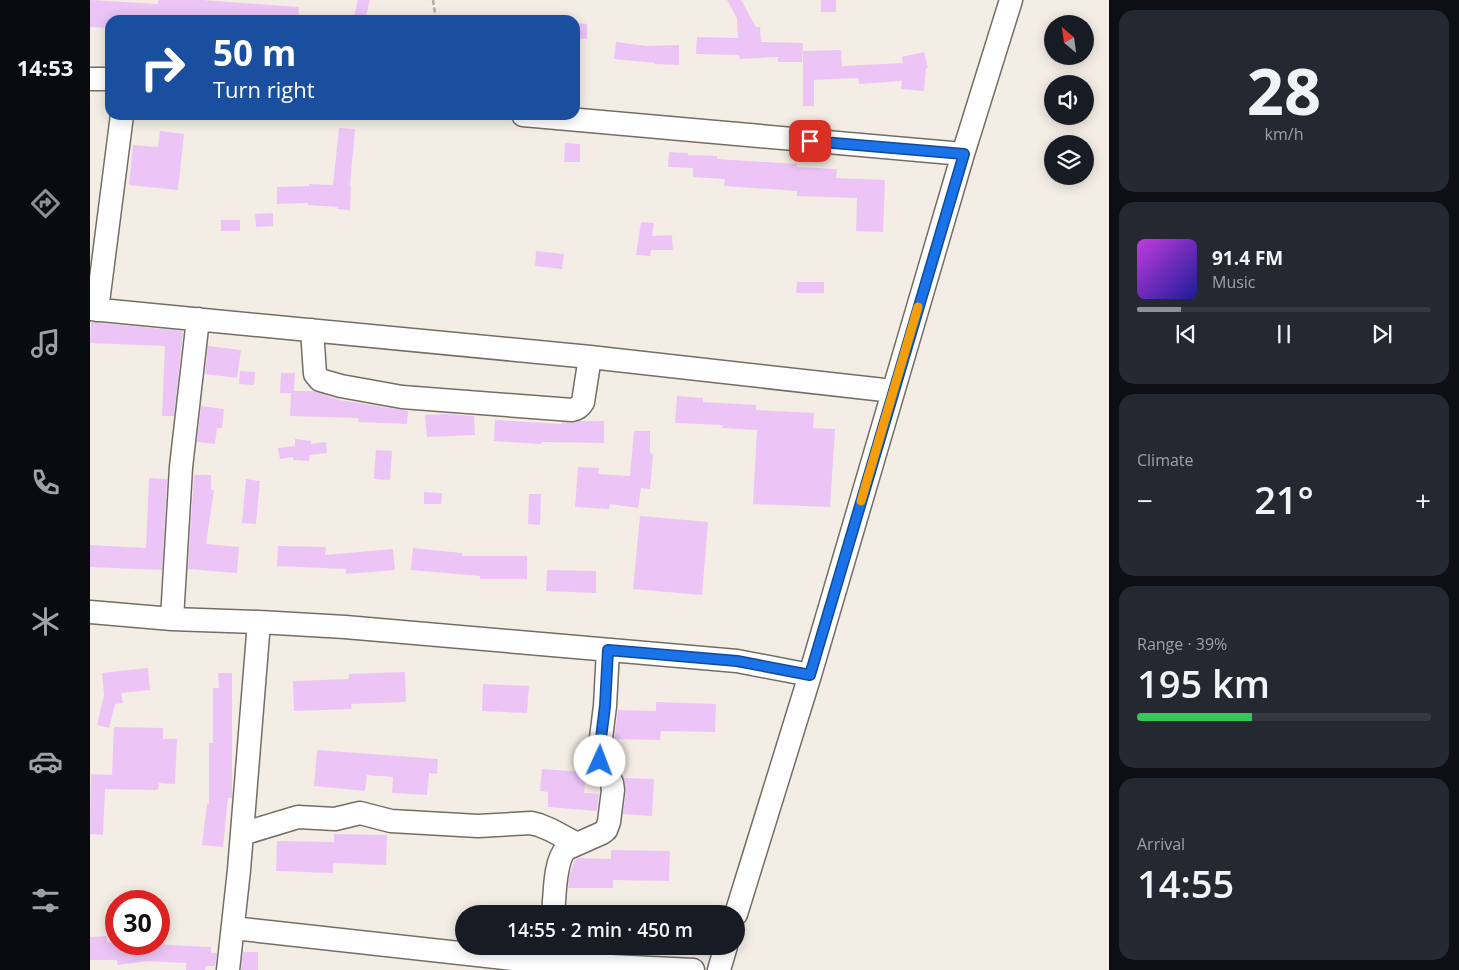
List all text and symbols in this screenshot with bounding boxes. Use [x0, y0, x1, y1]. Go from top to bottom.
north arrow [1044, 15, 1094, 65]
map controls [1044, 15, 1094, 185]
text: 50 m [213, 29, 296, 76]
icon: right [130, 35, 195, 100]
text: 28 [1247, 46, 1321, 134]
text: 14:53 [17, 52, 73, 82]
text: Turn right [213, 74, 315, 104]
button: sound [1044, 75, 1094, 125]
pin [789, 120, 831, 162]
text: km/h [1265, 123, 1303, 145]
icon: arrive [796, 127, 824, 155]
button: layers [1044, 135, 1094, 185]
icon: directions [28, 186, 63, 221]
text: 91.4 FM [1212, 245, 1283, 271]
text: Music [1212, 271, 1256, 293]
icon: previous [1172, 320, 1200, 348]
icon: pause [1270, 320, 1298, 348]
icon: next [1368, 320, 1396, 348]
icon: music [28, 326, 63, 361]
text: Climate [1137, 449, 1194, 471]
icon: phone [28, 465, 63, 500]
text: 21° [1254, 473, 1314, 525]
text: − [1137, 481, 1153, 519]
text: + [1415, 481, 1431, 519]
icon: climate [28, 604, 63, 639]
text: Range · 39% [1137, 633, 1227, 655]
text: 195 km [1137, 657, 1270, 709]
position arrow [573, 734, 625, 786]
icon: car [28, 744, 63, 779]
text: Arrival [1137, 833, 1185, 855]
text: 14:55 [1137, 857, 1234, 909]
icon: filters [28, 883, 63, 918]
speed limit sign: 30 [105, 890, 170, 955]
text: 14:55 · 2 min · 450 m [507, 917, 693, 943]

